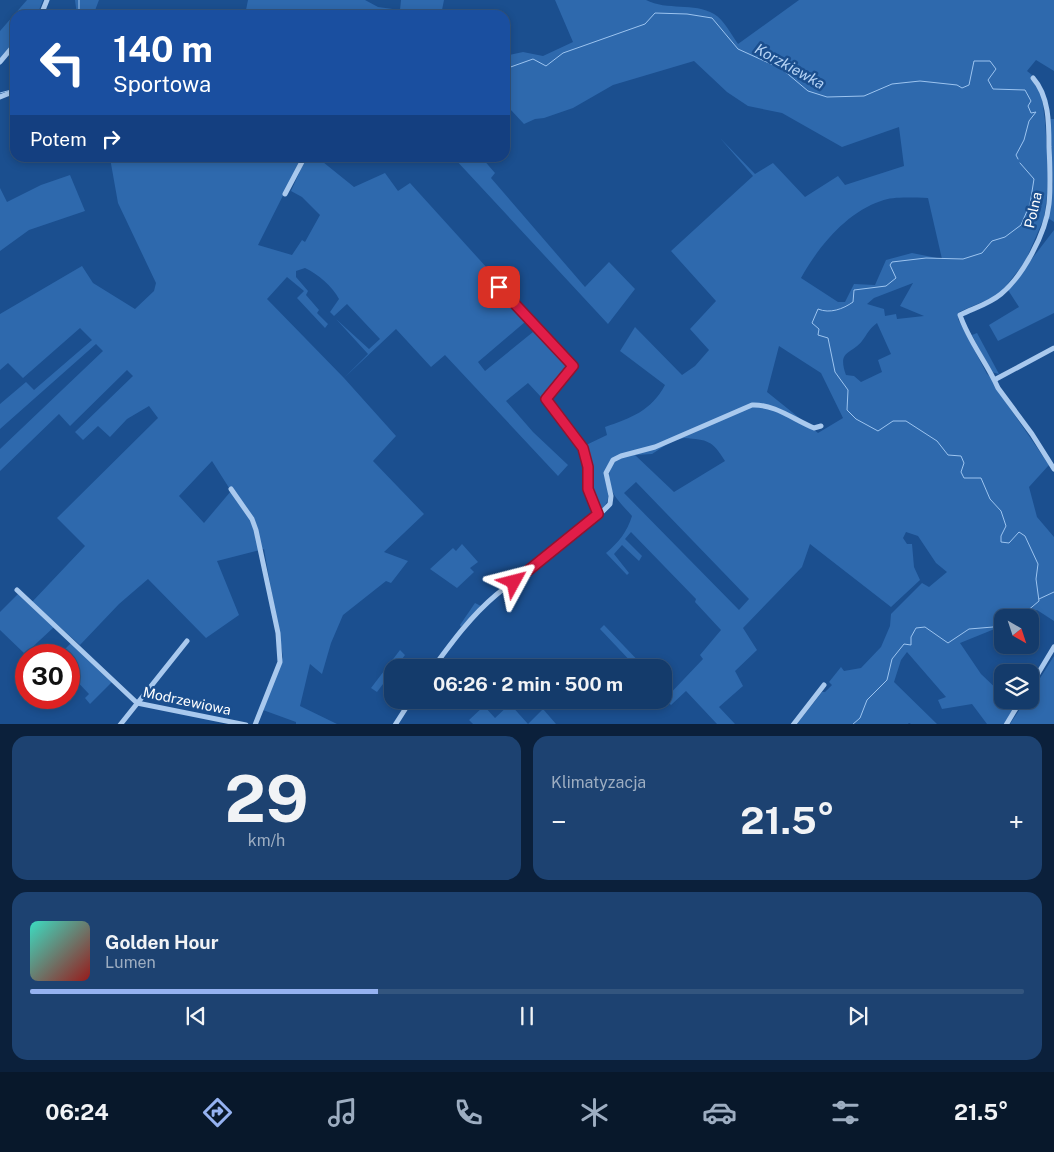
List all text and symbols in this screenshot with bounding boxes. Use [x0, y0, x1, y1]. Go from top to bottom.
text: 140 m [113, 29, 213, 70]
icon: left [30, 30, 95, 95]
water label: Korzkiewka [752, 40, 828, 92]
text: Sportowa [113, 71, 211, 97]
icon: right [97, 125, 125, 153]
text: Potem [30, 128, 87, 150]
street label: Polna [1021, 190, 1045, 230]
pin [478, 266, 520, 308]
icon: arrive [485, 273, 513, 301]
position arrow [487, 555, 539, 607]
north arrow [994, 609, 1039, 654]
map controls [994, 609, 1039, 709]
speed limit sign: 30 [15, 644, 80, 709]
button: layers [994, 664, 1039, 709]
text: 06:26 · 2 min · 500 m [433, 673, 623, 695]
street label: Modrzewiowa [142, 684, 232, 718]
text: 29 [224, 760, 309, 837]
text: Klimatyzacja [551, 773, 646, 792]
text: 21.5° [740, 798, 835, 843]
text: − [551, 805, 567, 838]
text: + [1008, 805, 1024, 838]
text: km/h [248, 831, 285, 850]
text: Golden Hour [105, 931, 219, 953]
text: Lumen [105, 953, 156, 972]
icon: previous [182, 1002, 210, 1030]
icon: pause [513, 1002, 541, 1030]
icon: next [844, 1002, 872, 1030]
icon: directions [200, 1095, 235, 1130]
icon: music [325, 1095, 360, 1130]
icon: phone [451, 1095, 486, 1130]
icon: climate [577, 1095, 612, 1130]
icon: car [702, 1095, 737, 1130]
icon: filters [828, 1095, 863, 1130]
text: 06:24 [45, 1099, 109, 1125]
text: 21.5° [954, 1099, 1009, 1125]

